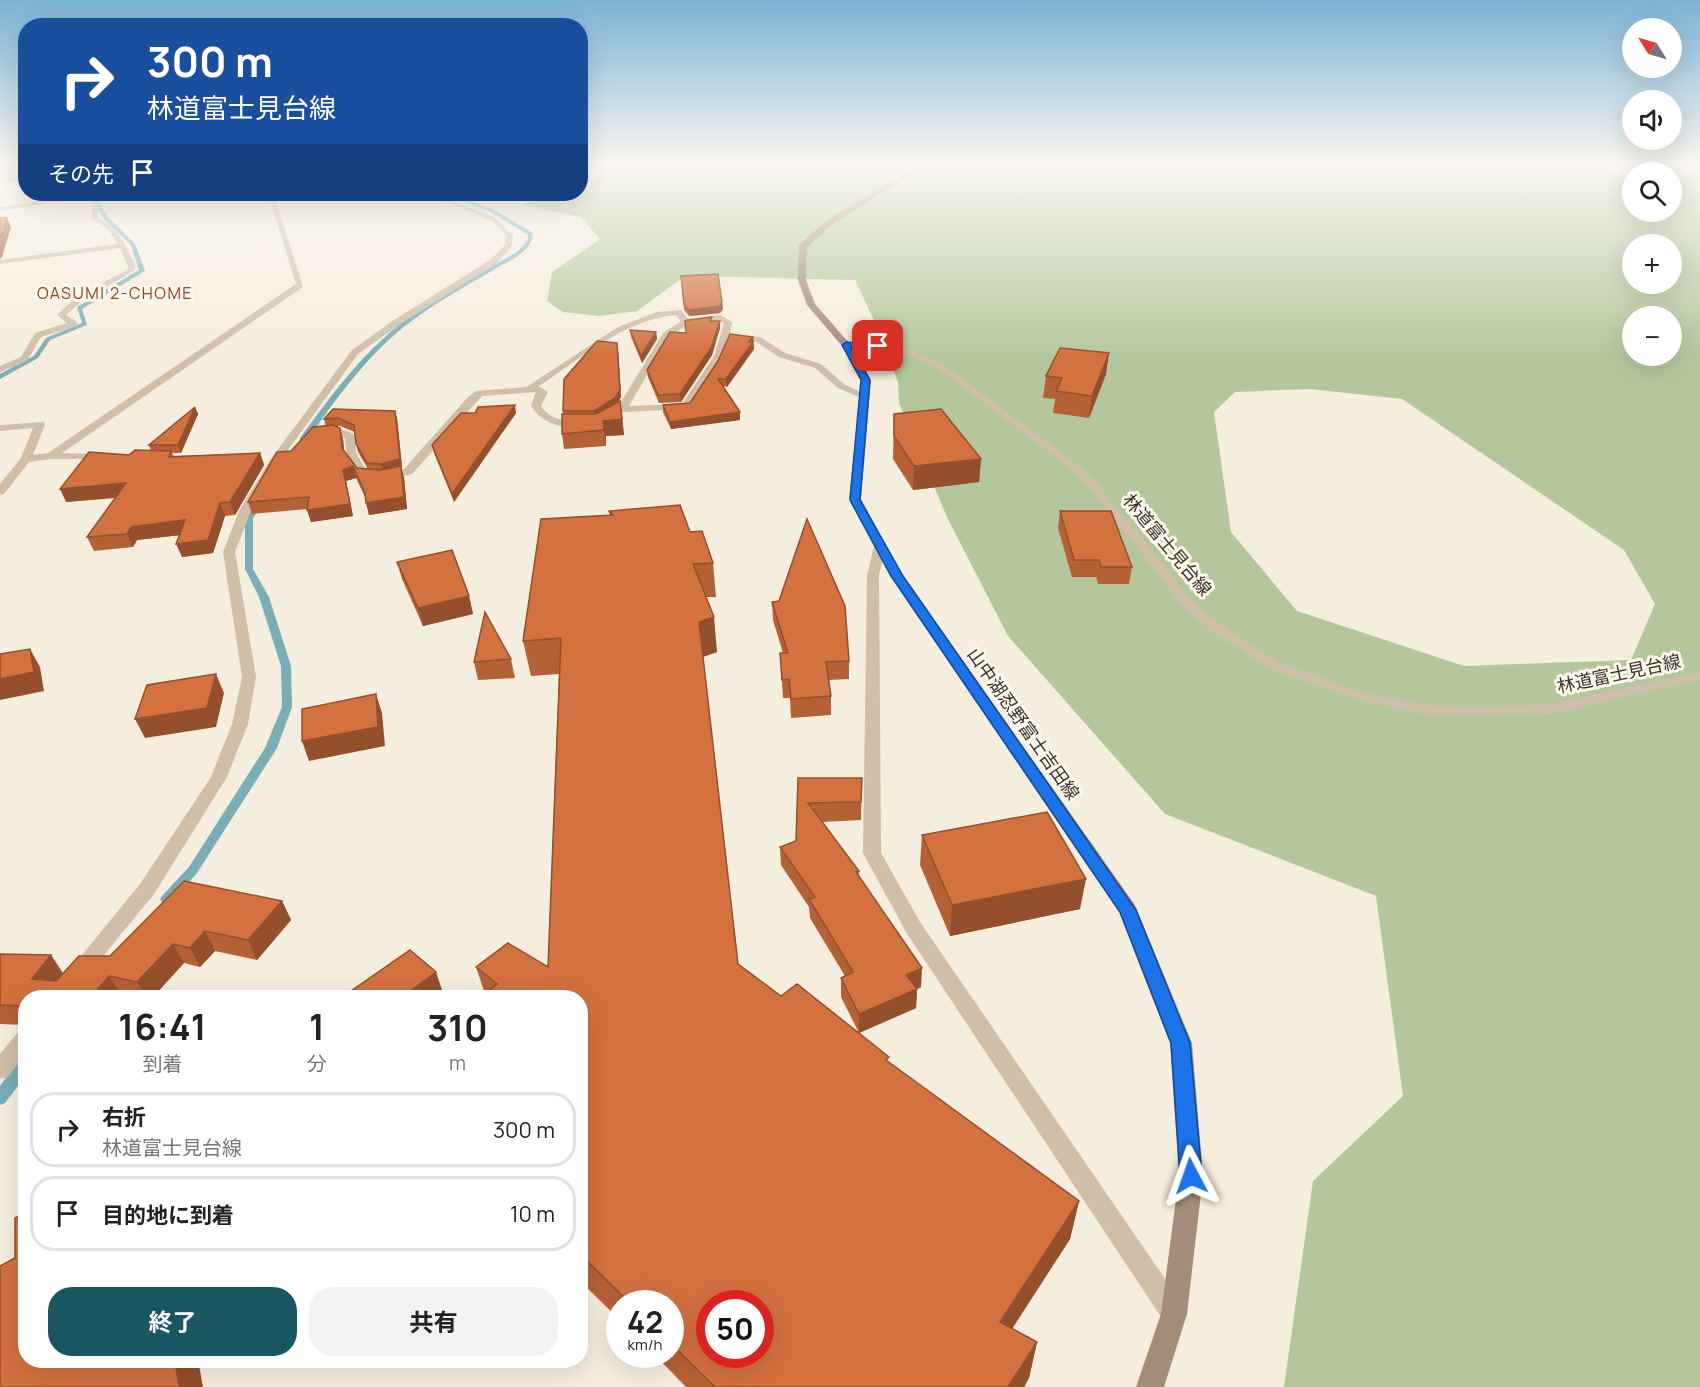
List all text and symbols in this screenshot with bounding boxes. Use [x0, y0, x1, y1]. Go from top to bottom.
north arrow [1622, 18, 1682, 78]
map controls [1622, 18, 1682, 366]
text: 300 m [147, 32, 273, 90]
icon: right [48, 42, 126, 120]
text: 林道富士見台線 [147, 89, 336, 126]
button: sound [1622, 90, 1682, 150]
icon: arrive [126, 156, 159, 189]
text: その先 [48, 159, 114, 189]
button: search [1622, 162, 1682, 222]
button: + [1622, 234, 1682, 294]
district label: OASUMI 2-CHOME [37, 282, 193, 304]
button: − [1622, 306, 1682, 366]
pin [852, 320, 903, 371]
icon: arrive [861, 329, 894, 362]
street label: 林道富士見台線 [1118, 488, 1217, 600]
street label: 山中湖忍野富士吉田線 [962, 643, 1085, 804]
street label: 林道富士見台線 [1555, 648, 1683, 698]
text: 16:41 [118, 1002, 207, 1051]
text: 1 [309, 1002, 325, 1051]
text: 310 [427, 1003, 488, 1052]
text: m [449, 1049, 466, 1076]
text: 到着 [142, 1050, 182, 1077]
text: 分 [307, 1050, 327, 1077]
text: 右折 [102, 1102, 146, 1132]
icon: right [51, 1113, 84, 1146]
text: 300 m [493, 1115, 555, 1145]
text: 林道富士見台線 [102, 1134, 242, 1161]
position arrow [1159, 1144, 1223, 1208]
icon: arrive [51, 1197, 84, 1230]
text: 10 m [510, 1199, 555, 1229]
text: 目的地に到着 [102, 1200, 234, 1230]
button: 終了 [48, 1287, 297, 1356]
button: 共有 [309, 1287, 558, 1356]
speed limit sign: 50 [696, 1290, 774, 1368]
text: 42 [627, 1301, 663, 1342]
text: km/h [628, 1334, 662, 1355]

